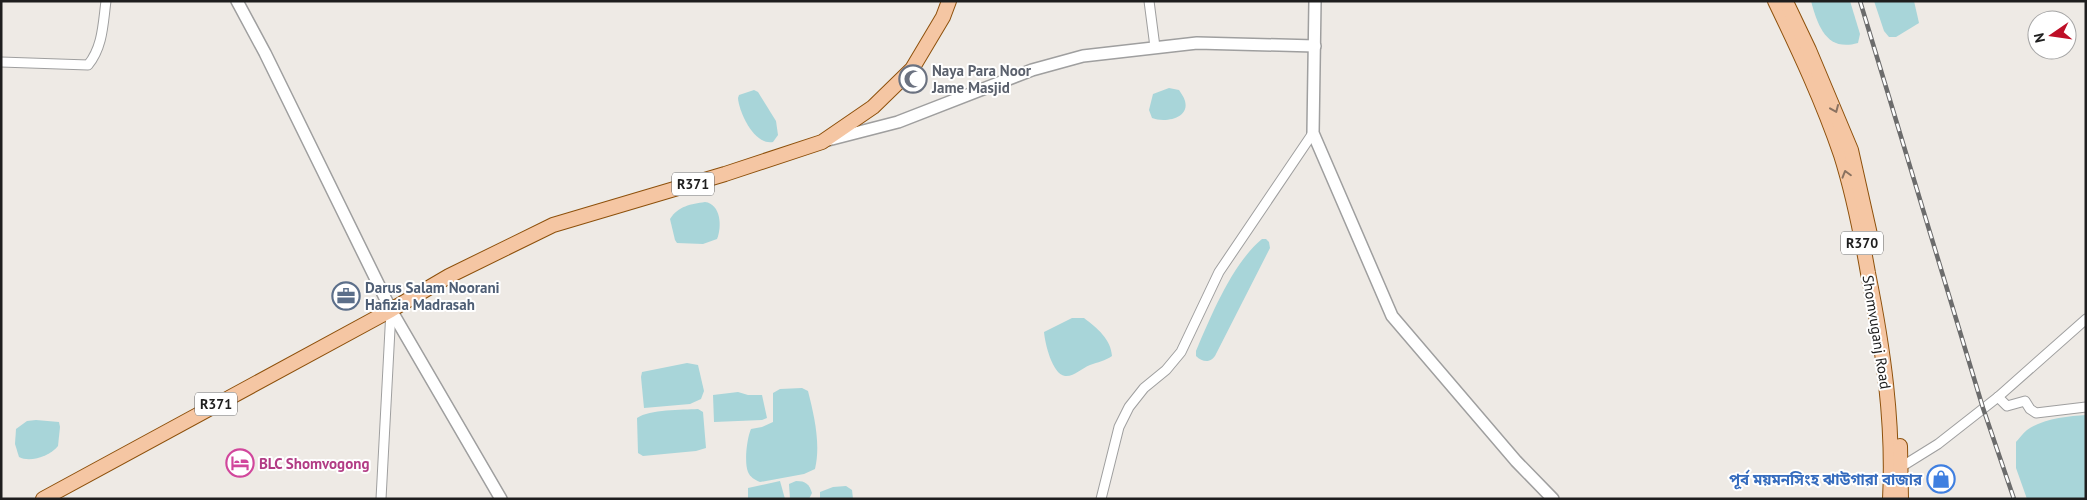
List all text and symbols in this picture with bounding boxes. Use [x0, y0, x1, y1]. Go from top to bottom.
north arrow [2027, 10, 2077, 60]
text: N [2030, 31, 2049, 44]
place label: Naya Para Noor Jame Masjid [931, 61, 1032, 97]
mosque icon: Naya Para Noor Jame Masjid [898, 64, 928, 94]
one-way arrow [1828, 104, 1839, 113]
one-way arrow [1841, 170, 1852, 179]
road number: R371 [672, 172, 714, 195]
road number: R370 [1841, 232, 1883, 254]
street label: Shomvuganj Road [1859, 274, 1895, 390]
place label: Darus Salam Noorani Hafizia Madrasah [365, 278, 500, 314]
office icon: Darus Salam Noorani Hafizia Madrasah [331, 281, 361, 311]
road number: R371 [195, 392, 237, 416]
hotel icon: BLC Shomvogong [225, 448, 255, 478]
place label: BLC Shomvogong [259, 454, 369, 473]
shop icon: পূর্ব ময়মনসিংহ ঝাউগারা বাজার [1926, 464, 1956, 494]
place label: পূর্ব ময়মনসিংহ ঝাউগারা বাজার [1729, 469, 1923, 490]

